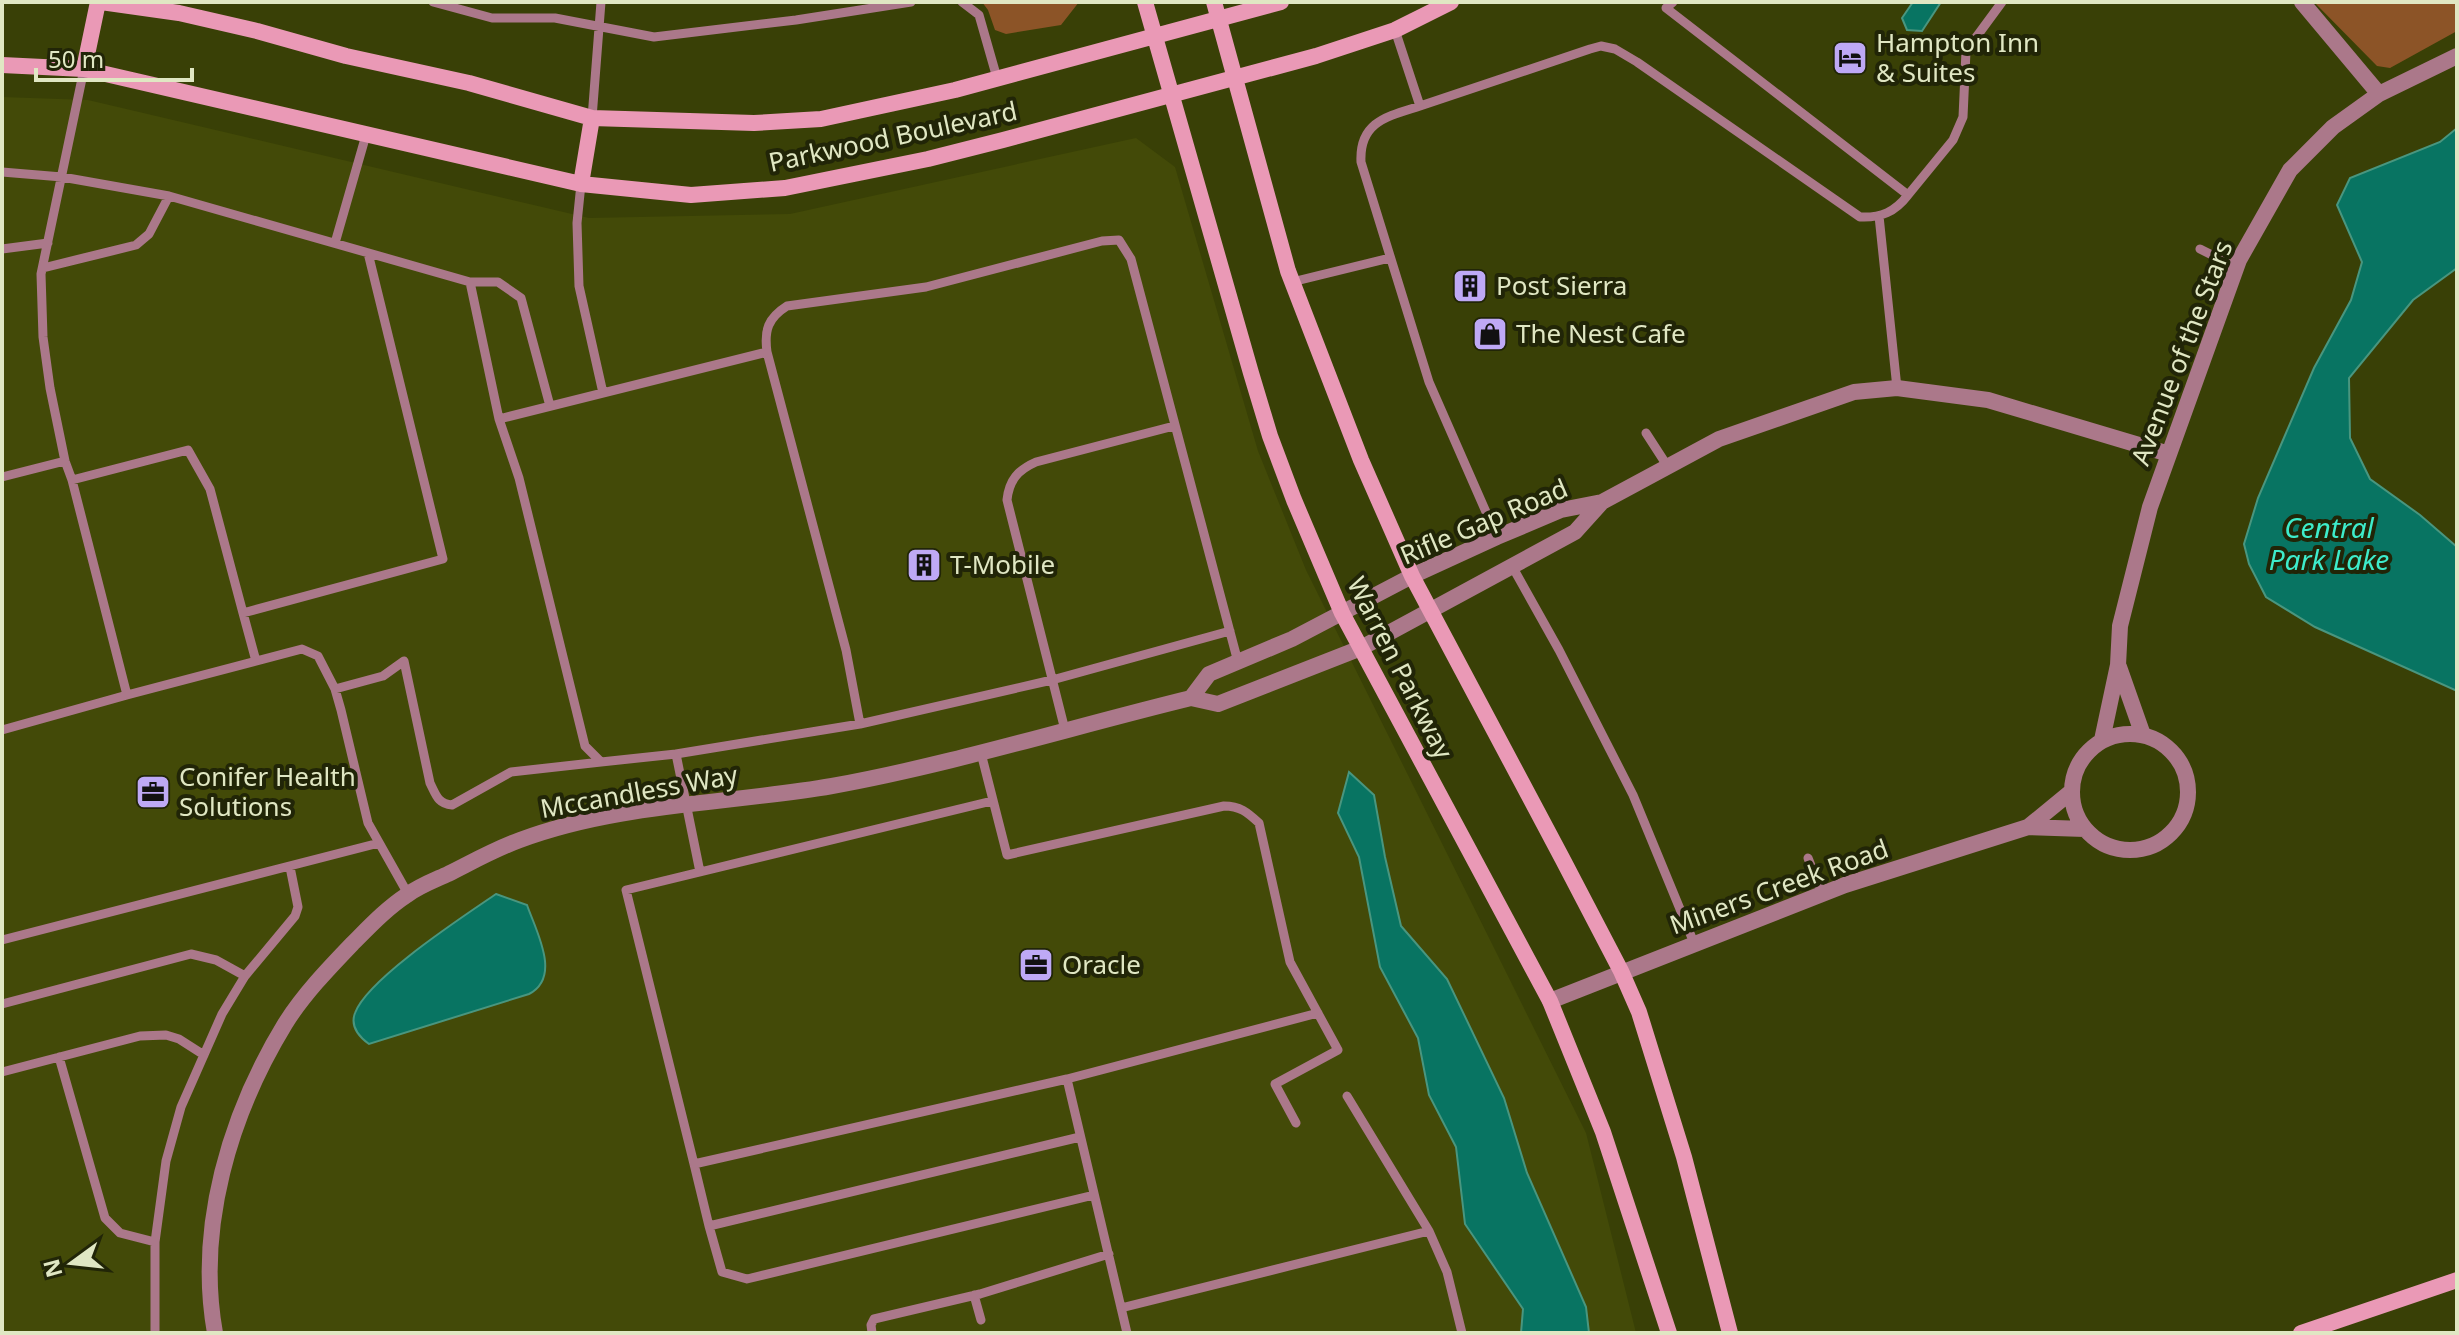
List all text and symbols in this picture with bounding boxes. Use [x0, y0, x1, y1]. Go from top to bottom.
place label: Hampton Inn & Suites [1876, 24, 2039, 90]
scale bar [36, 32, 192, 82]
hotel icon: Hampton Inn & Suites [1831, 39, 1869, 77]
text: 50 m [48, 42, 104, 75]
street label: Parkwood Boulevard [765, 92, 1020, 180]
street label: Avenue of the Stars [2122, 235, 2240, 470]
building icon: Post Sierra [1451, 267, 1489, 305]
place label: Post Sierra [1496, 267, 1627, 303]
shop icon: The Nest Cafe [1471, 315, 1509, 353]
place label: The Nest Cafe [1516, 315, 1686, 351]
street label: Rifle Gap Road [1394, 470, 1573, 573]
water label: Central Park Lake [2269, 508, 2389, 578]
building icon: T-Mobile [905, 546, 943, 584]
place label: T-Mobile [950, 546, 1055, 582]
street label: Warren Parkway [1339, 570, 1463, 765]
street label: Mccandless Way [537, 756, 741, 826]
place label: Conifer Health Solutions [179, 758, 356, 824]
office icon: Conifer Health Solutions [134, 773, 172, 811]
street label: Miners Creek Road [1664, 830, 1893, 942]
office icon: Oracle [1017, 946, 1055, 984]
place label: Oracle [1062, 946, 1141, 982]
north arrow [32, 1223, 112, 1303]
text: N [35, 1256, 69, 1281]

